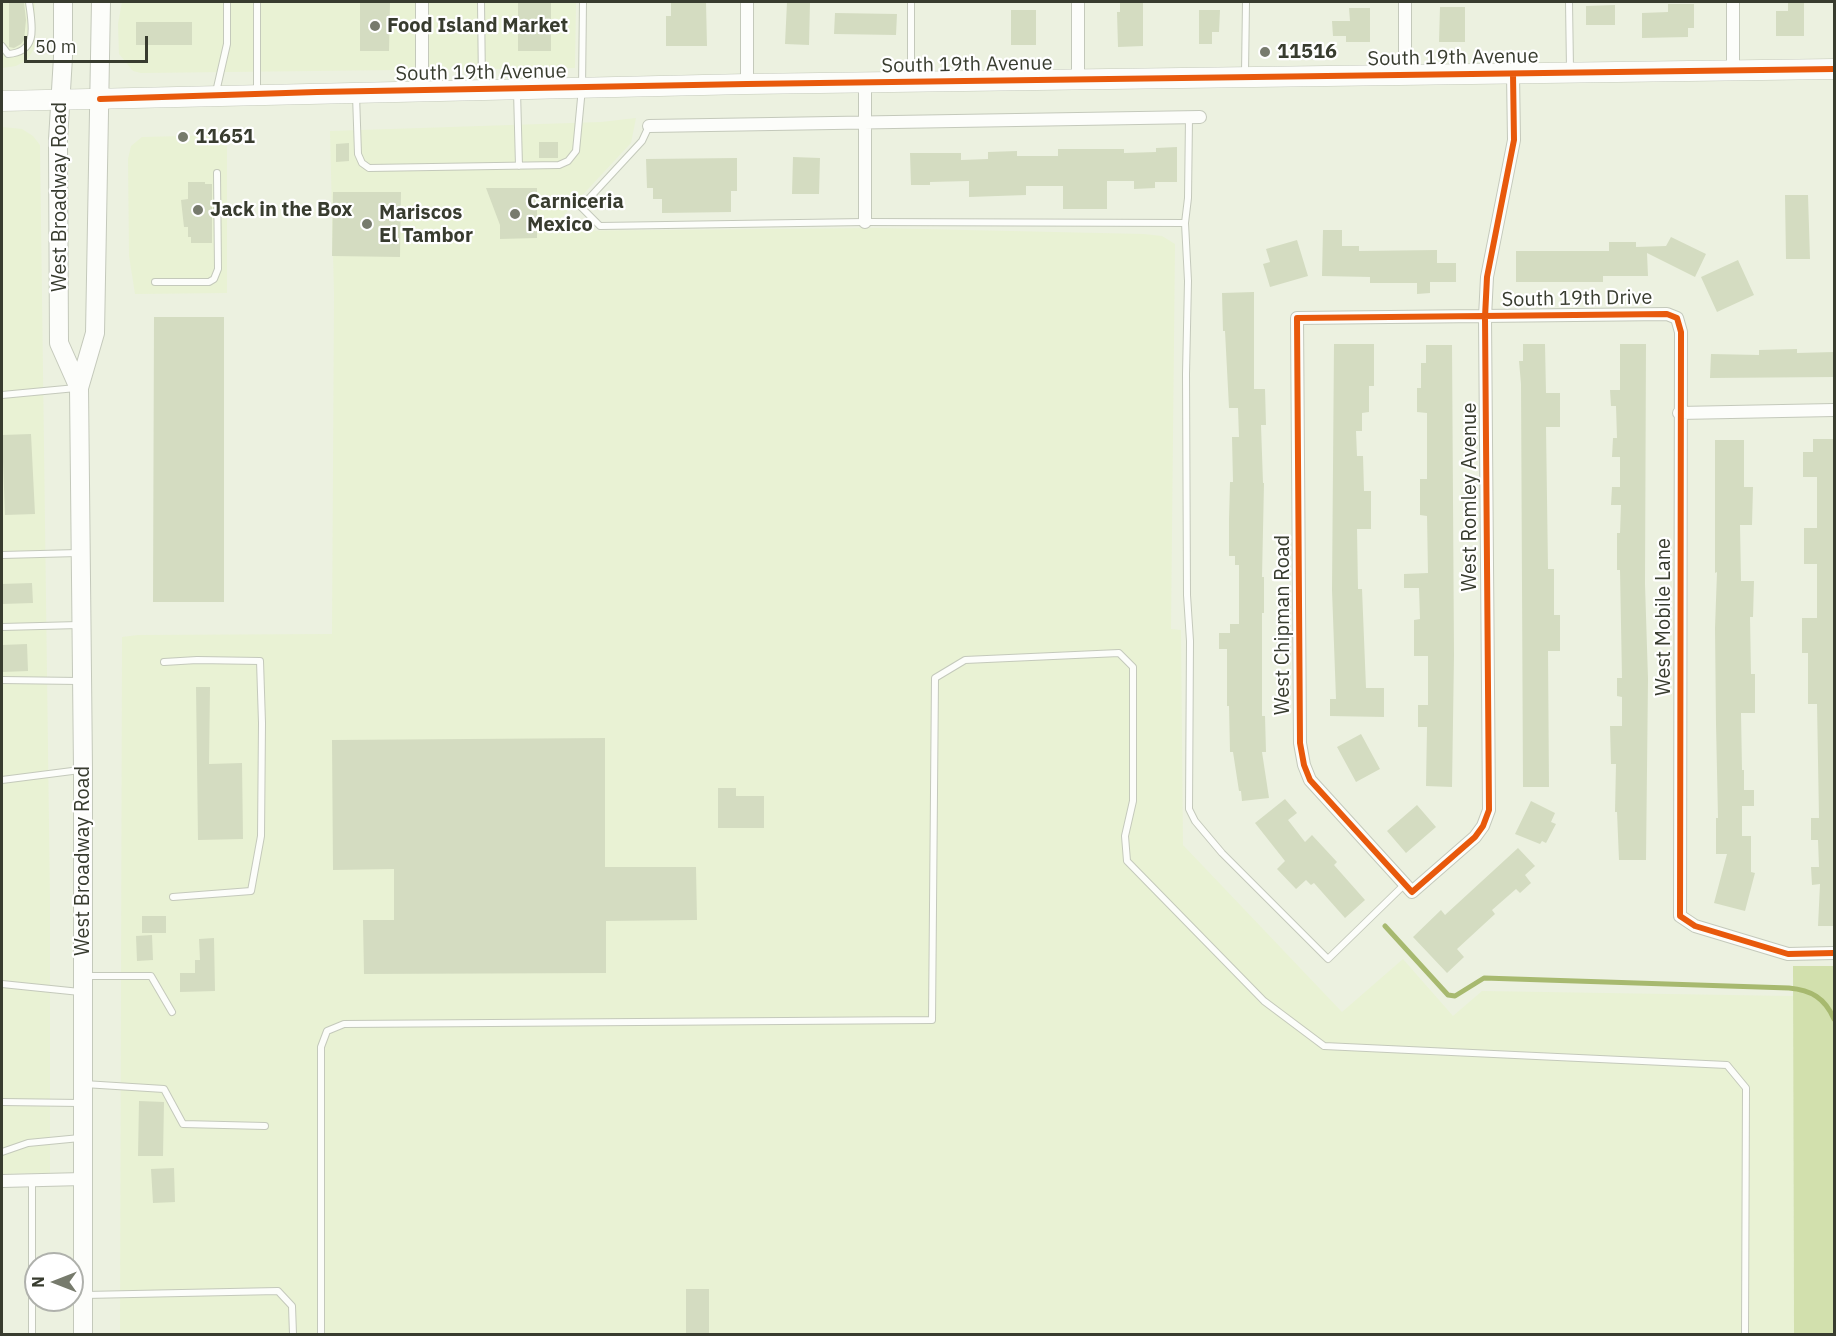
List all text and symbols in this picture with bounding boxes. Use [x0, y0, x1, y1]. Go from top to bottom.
place label: Food Island Market [387, 14, 568, 38]
marker: Food Island Market [368, 19, 382, 33]
scale bar [27, 24, 152, 62]
text: 50 m [35, 35, 77, 58]
place label: 11516 [1277, 40, 1337, 64]
marker: 11516 [1258, 45, 1272, 59]
street label: South 19th Avenue [1367, 45, 1539, 71]
street label: South 19th Avenue [881, 52, 1053, 78]
street label: South 19th Avenue [395, 60, 567, 86]
street label: West Broadway Road [48, 102, 72, 292]
place label: 11651 [195, 125, 255, 149]
marker: 11651 [176, 130, 190, 144]
place label: Carniceria Mexico [527, 190, 624, 237]
place label: Jack in the Box [210, 198, 353, 222]
place label: Mariscos El Tambor [379, 201, 473, 248]
marker: Jack in the Box [191, 203, 205, 217]
marker: Carniceria Mexico [508, 207, 522, 221]
marker: Mariscos El Tambor [360, 217, 374, 231]
street label: South 19th Drive [1501, 286, 1653, 312]
street label: West Romley Avenue [1458, 403, 1482, 591]
street label: West Chipman Road [1271, 535, 1295, 715]
street label: West Mobile Lane [1652, 538, 1676, 696]
street label: West Broadway Road [71, 766, 95, 956]
north arrow [24, 1252, 84, 1312]
text: N [28, 1276, 48, 1288]

